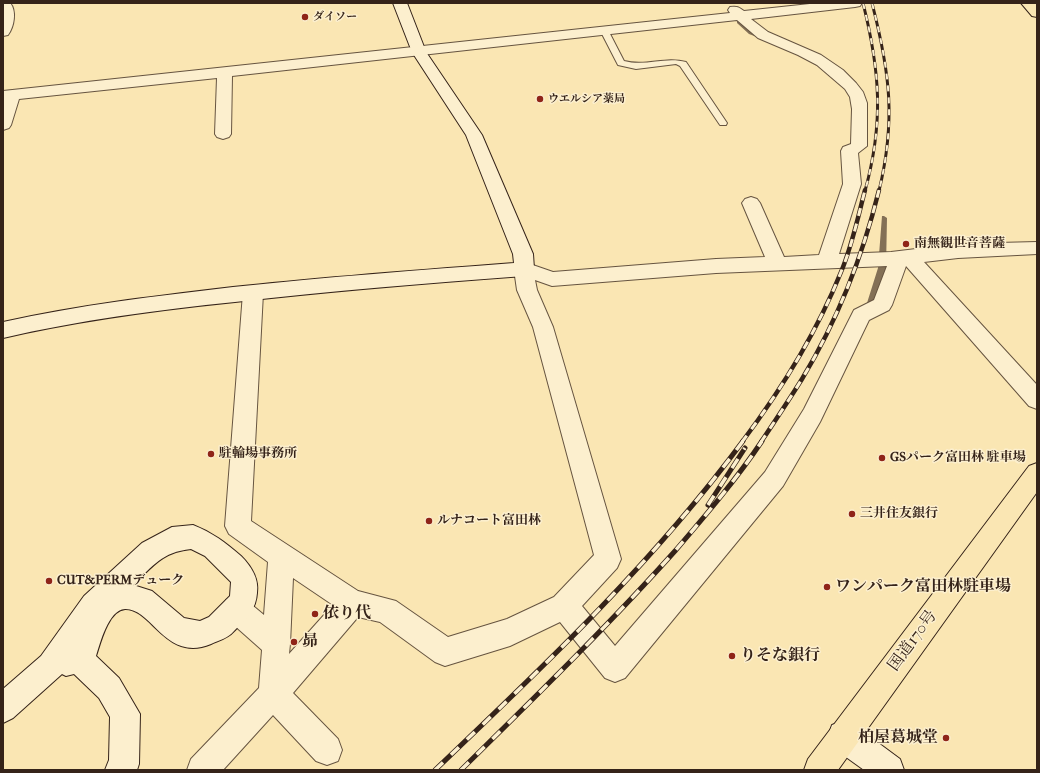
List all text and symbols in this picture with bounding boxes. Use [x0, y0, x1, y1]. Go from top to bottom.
place label: ダイソー [313, 10, 357, 24]
marker: ダイソー [300, 12, 310, 22]
place label: ウエルシア薬局 [548, 92, 625, 106]
marker: ウエルシア薬局 [535, 94, 545, 104]
place label: 南無観世音菩薩 [914, 236, 1005, 252]
marker: 南無観世音菩薩 [901, 239, 911, 249]
place label: 駐輪場事務所 [219, 446, 297, 462]
marker: 駐輪場事務所 [206, 449, 216, 459]
place label: GSパーク富田林 駐車場 [890, 450, 1026, 466]
marker: GSパーク富田林 駐車場 [877, 453, 887, 463]
place label: 三井住友銀行 [860, 506, 938, 522]
marker: 三井住友銀行 [847, 509, 857, 519]
place label: ルナコート富田林 [437, 513, 541, 529]
marker: ルナコート富田林 [424, 516, 434, 526]
place label: CUT&PERMデューク [57, 573, 184, 589]
marker: CUT&PERMデューク [44, 576, 54, 586]
place label: ワンパーク富田林駐車場 [835, 577, 1011, 597]
marker: ワンパーク富田林駐車場 [822, 582, 832, 592]
place label: 依り代 [323, 604, 371, 624]
street label: 国道170号 [885, 607, 941, 675]
marker: 依り代 [310, 609, 320, 619]
place label: 昴 [302, 632, 318, 652]
marker: 昴 [289, 637, 299, 647]
place label: りそな銀行 [740, 646, 820, 666]
marker: りそな銀行 [727, 651, 737, 661]
place label: 柏屋葛城堂 [858, 728, 938, 748]
marker: 柏屋葛城堂 [941, 733, 951, 743]

